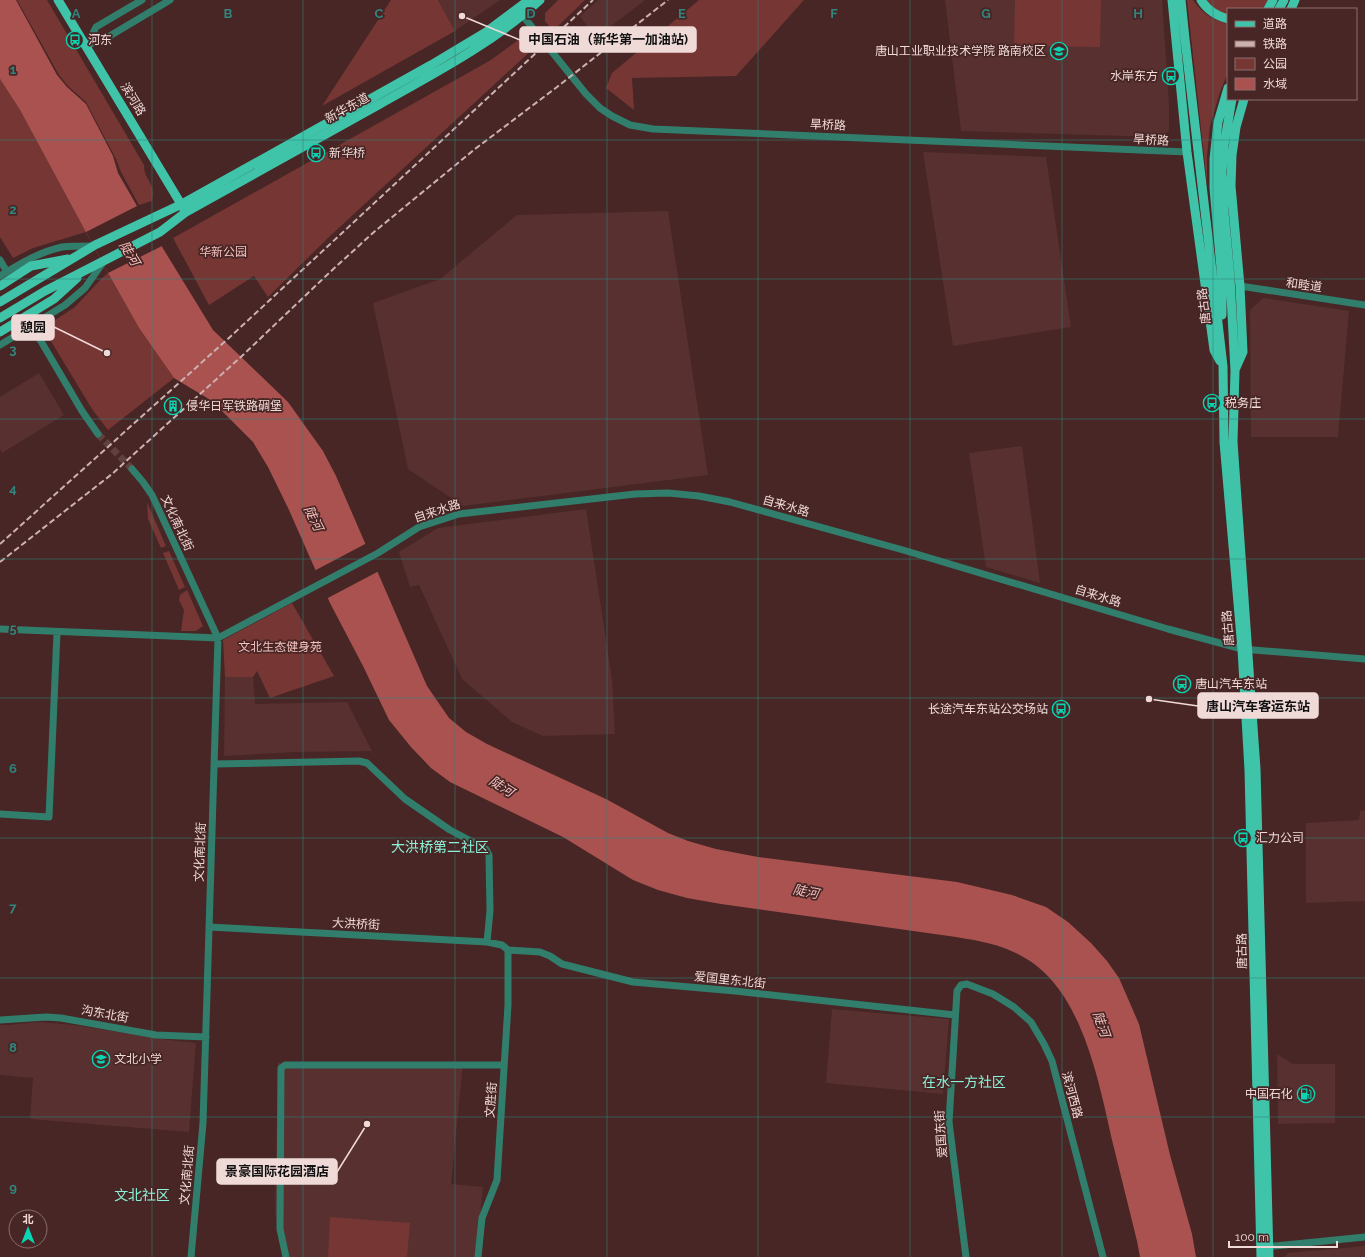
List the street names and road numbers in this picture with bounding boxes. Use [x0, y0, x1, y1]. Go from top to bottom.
street label: 滨河路 [118, 80, 148, 118]
street label: 新华东道 [323, 90, 371, 126]
street label: 旱桥路 [810, 117, 846, 133]
street label: 旱桥路 [1133, 132, 1169, 148]
street label: 和睦道 [1285, 276, 1323, 294]
street label: 唐古路 [1195, 287, 1213, 325]
street label: 文化南北街 [158, 493, 196, 553]
street label: 自来水路 [761, 493, 811, 519]
street label: 自来水路 [412, 497, 462, 525]
street label: 自来水路 [1073, 582, 1123, 610]
street label: 唐古路 [1219, 609, 1237, 647]
street label: 文化南北街 [192, 822, 208, 882]
street label: 大洪桥街 [332, 916, 380, 932]
street label: 唐古路 [1235, 933, 1249, 969]
street label: 爱国里东北街 [693, 969, 767, 991]
street label: 沟东北街 [80, 1003, 130, 1025]
street label: 滨河西路 [1059, 1070, 1085, 1120]
street label: 文胜街 [483, 1082, 499, 1118]
street label: 爱国东街 [932, 1110, 950, 1158]
street label: 文化南北街 [177, 1144, 197, 1206]

